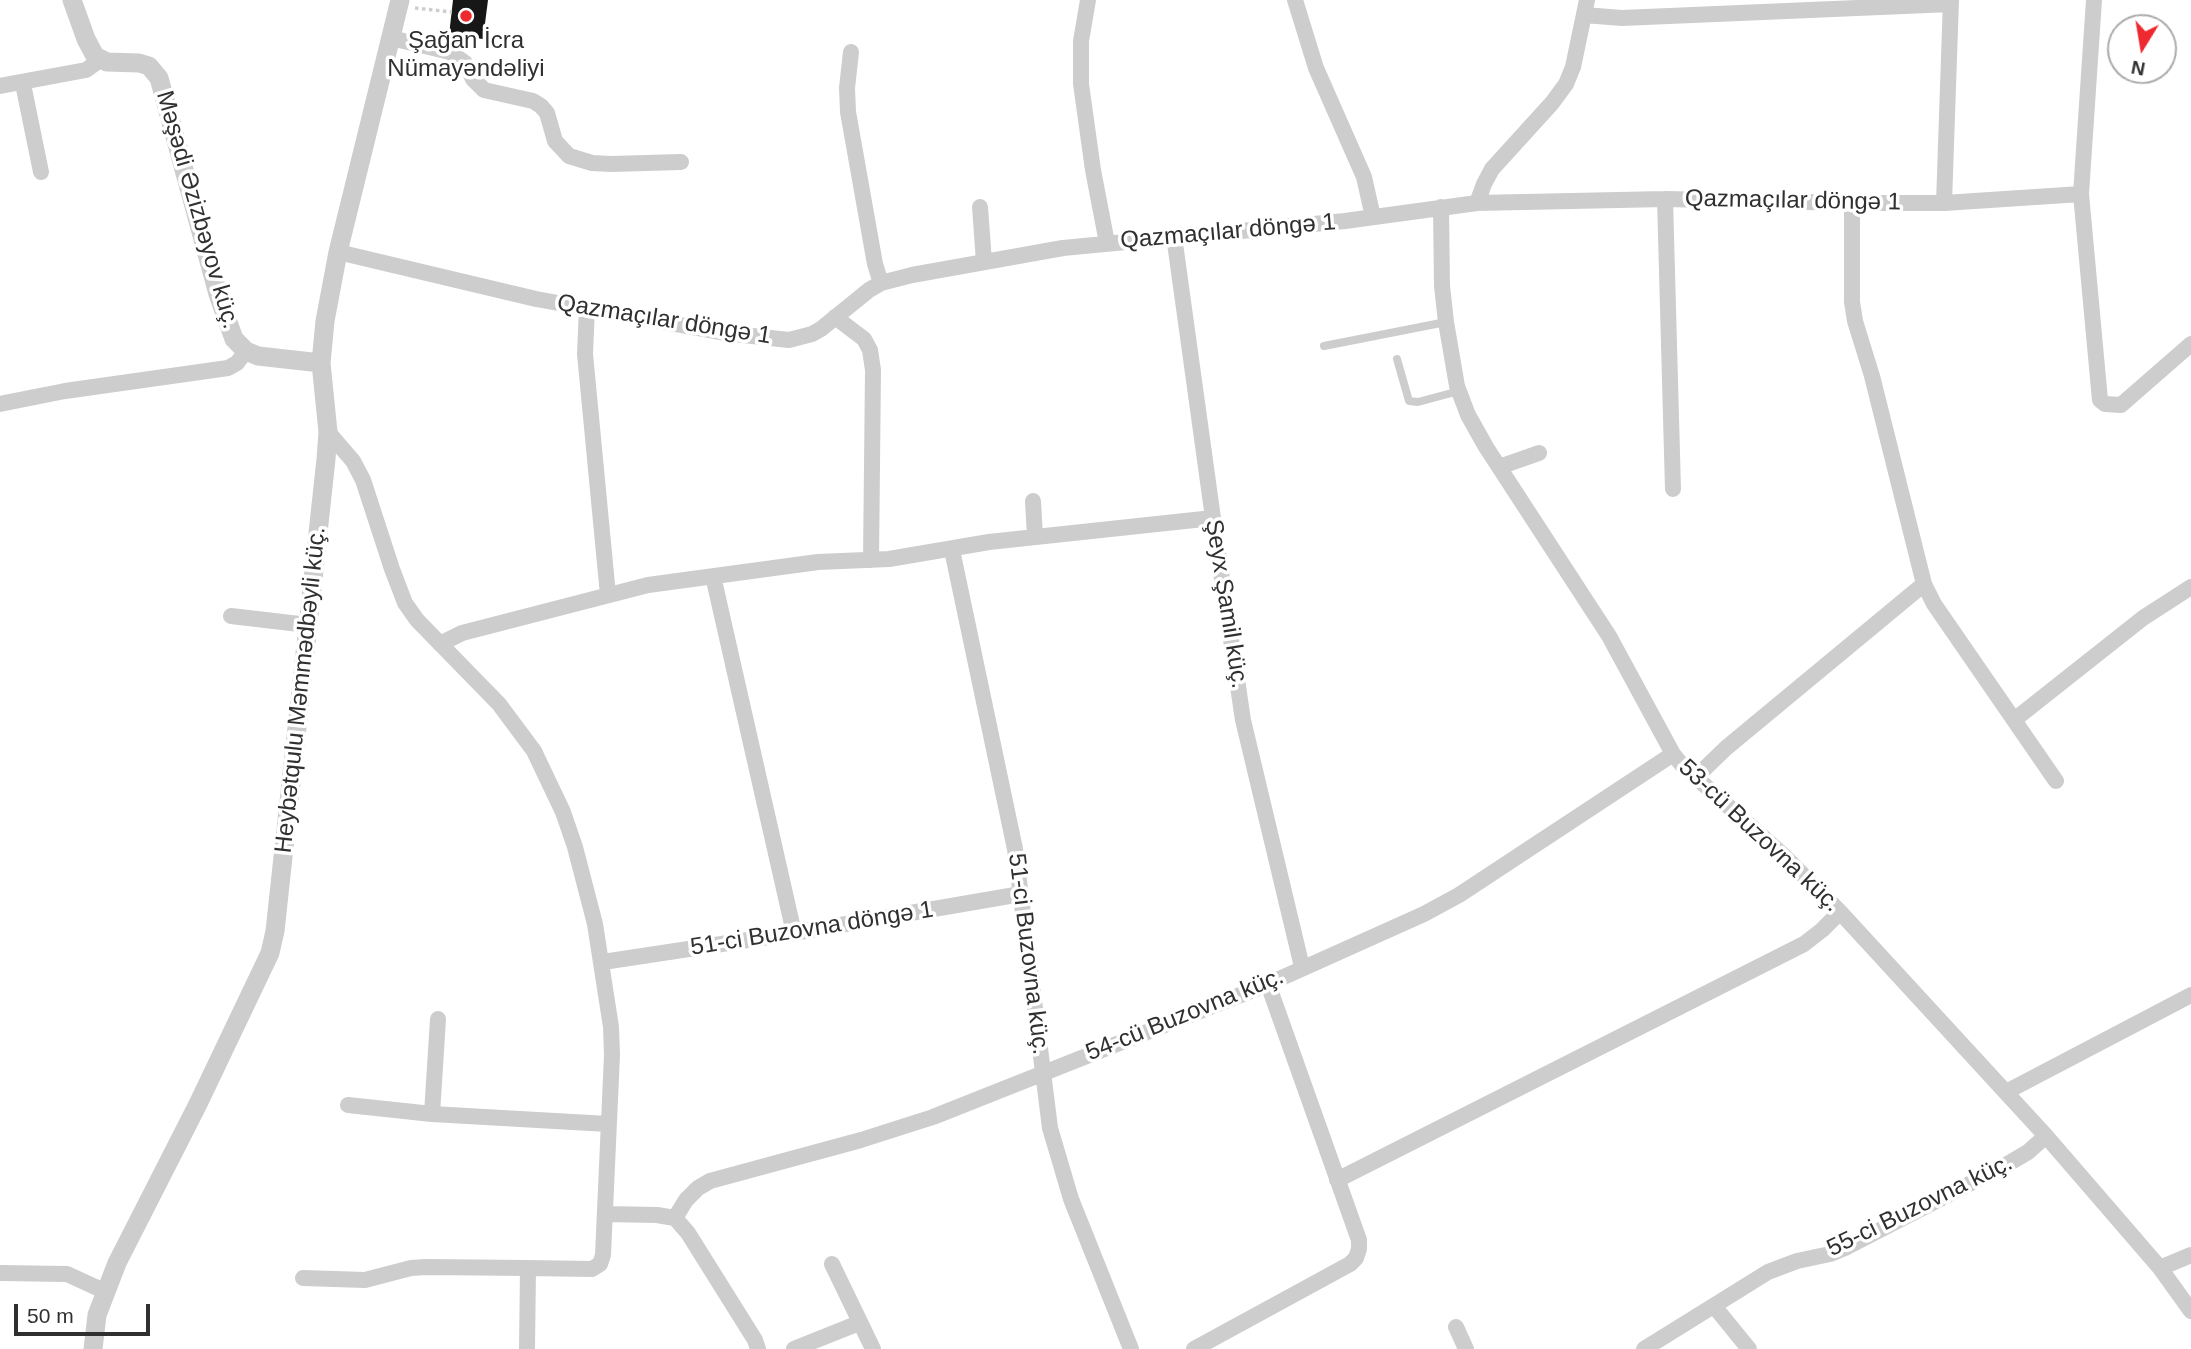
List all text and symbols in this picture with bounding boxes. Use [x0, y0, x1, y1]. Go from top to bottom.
marker: Şağan İcra Nümayəndəliyi [458, 8, 474, 24]
north arrow [2107, 14, 2177, 84]
place label: Şağan İcra Nümayəndəliyi [387, 27, 545, 83]
text: N [2130, 57, 2147, 80]
street label: Məşədi Əzizbəyov küç. [149, 88, 245, 332]
street label: Qazmaçılar döngə 1 [1685, 185, 1901, 217]
street label: Qazmaçılar döngə 1 [1119, 208, 1337, 256]
street label: Qazmaçılar döngə 1 [555, 289, 773, 351]
street label: Şeyx Şamil küç. [1198, 517, 1254, 691]
street label: Heybətqulu Məmmədbəyli küç. [270, 525, 332, 855]
street label: 53-cü Buzovna küç. [1672, 754, 1846, 918]
street label: 51-ci Buzovna küç. [1001, 852, 1055, 1056]
street label: 51-ci Buzovna döngə 1 [689, 896, 935, 962]
street label: 54-cü Buzovna küç. [1082, 962, 1288, 1068]
street label: 55-ci Buzovna küç. [1823, 1149, 2017, 1263]
scale bar [18, 1290, 154, 1334]
text: 50 m [27, 1304, 74, 1327]

